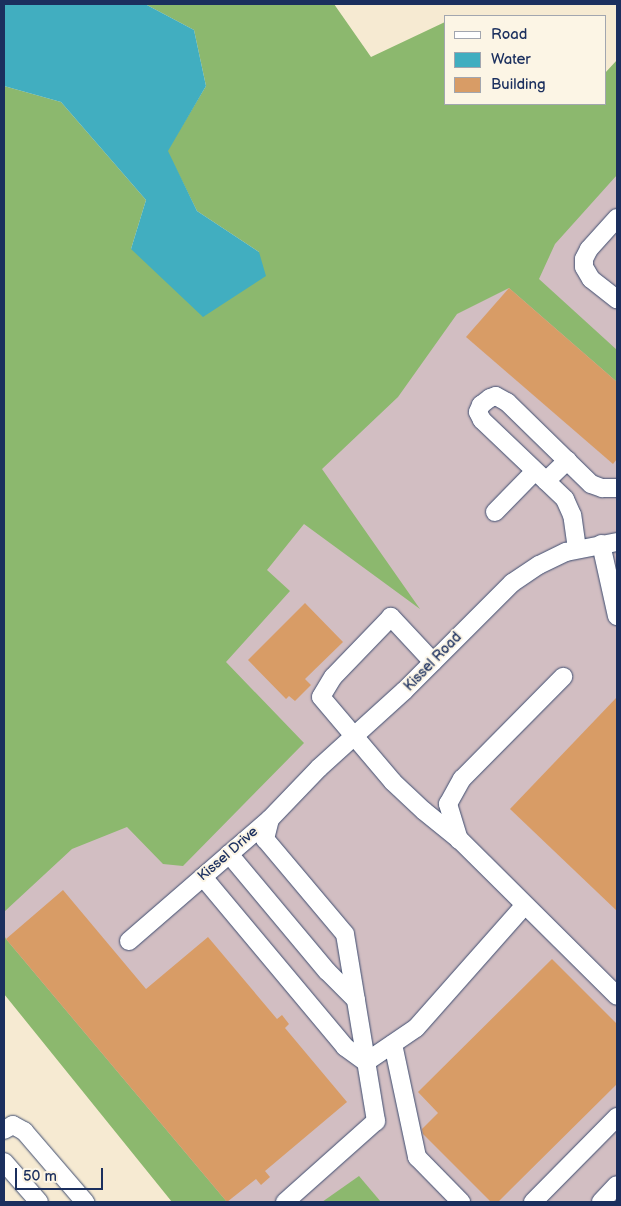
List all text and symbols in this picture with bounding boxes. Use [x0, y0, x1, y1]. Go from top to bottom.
legend [444, 15, 606, 105]
text: Road [491, 25, 527, 44]
text: Water [491, 50, 531, 69]
text: Building [491, 75, 546, 94]
street label: Kissel Road [401, 629, 465, 695]
street label: Kissel Drive [194, 823, 262, 885]
scale bar [18, 1158, 105, 1190]
text: 50 m [23, 1167, 57, 1186]

